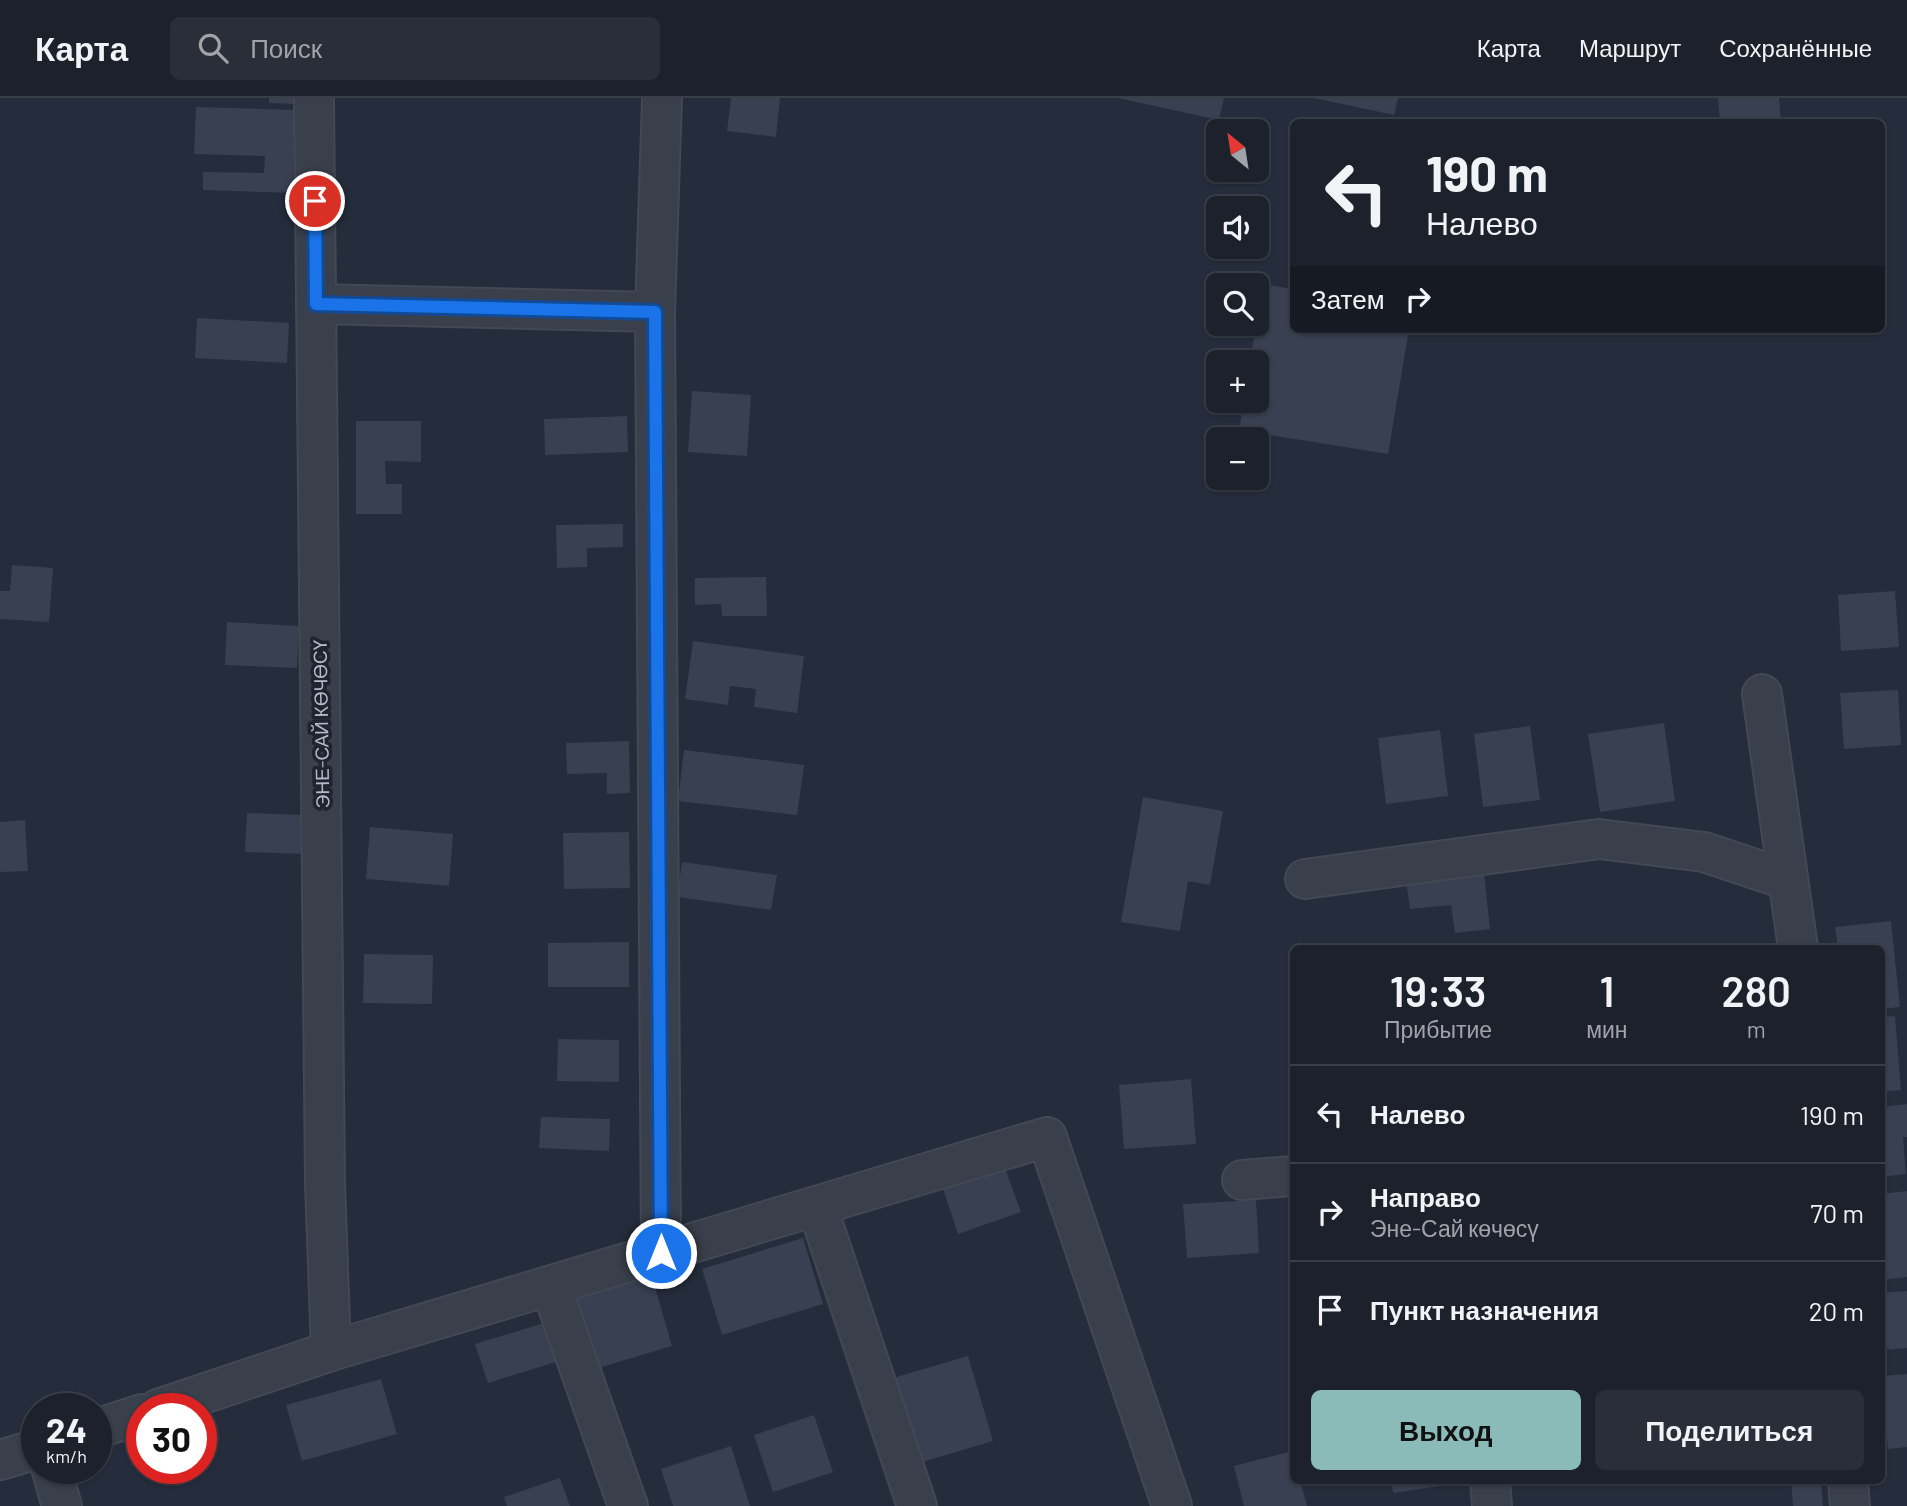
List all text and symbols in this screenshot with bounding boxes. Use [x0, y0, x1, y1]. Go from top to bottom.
search box [170, 17, 660, 80]
text: Карта [35, 28, 128, 68]
icon: search [194, 29, 232, 67]
text: Поиск [250, 32, 322, 63]
text: Карта [1477, 33, 1541, 62]
text: Маршрут [1579, 33, 1681, 62]
text: Сохранённые [1719, 33, 1872, 62]
north arrow [1206, 119, 1269, 182]
map controls [1206, 119, 1269, 490]
text: 190 m [1426, 143, 1548, 202]
icon: left [1311, 147, 1402, 238]
pin [285, 171, 345, 231]
icon: arrive [296, 182, 334, 220]
button: sound [1206, 196, 1269, 259]
text: Налево [1426, 203, 1538, 241]
button: search [1206, 273, 1269, 336]
icon: right [1399, 280, 1437, 318]
text: Затем [1311, 283, 1385, 314]
button: + [1206, 350, 1269, 413]
button: − [1206, 427, 1269, 490]
street label: ЭНЕ-САЙ КӨЧӨСҮ [308, 639, 333, 808]
text: 19:33 [1390, 965, 1486, 1015]
text: 1 [1599, 965, 1614, 1015]
text: 280 [1722, 965, 1791, 1015]
text: Прибытие [1384, 1015, 1492, 1043]
text: мин [1586, 1015, 1628, 1043]
text: m [1747, 1015, 1766, 1043]
icon: left [1311, 1095, 1349, 1133]
text: Налево [1370, 1098, 1465, 1129]
text: 190 m [1800, 1099, 1864, 1130]
text: Направо [1370, 1181, 1481, 1212]
icon: right [1311, 1193, 1349, 1231]
text: 70 m [1810, 1197, 1864, 1228]
text: Эне-Сай көчөсү [1370, 1214, 1539, 1242]
position arrow [624, 1216, 698, 1290]
icon: arrive [1311, 1291, 1349, 1329]
text: Пункт назначения [1370, 1294, 1599, 1325]
text: 20 m [1809, 1295, 1864, 1326]
button: Выход [1311, 1390, 1581, 1470]
button: Поделиться [1595, 1390, 1864, 1470]
speed limit sign: 30 [126, 1393, 217, 1484]
text: 24 [46, 1408, 87, 1450]
text: km/h [46, 1445, 87, 1467]

